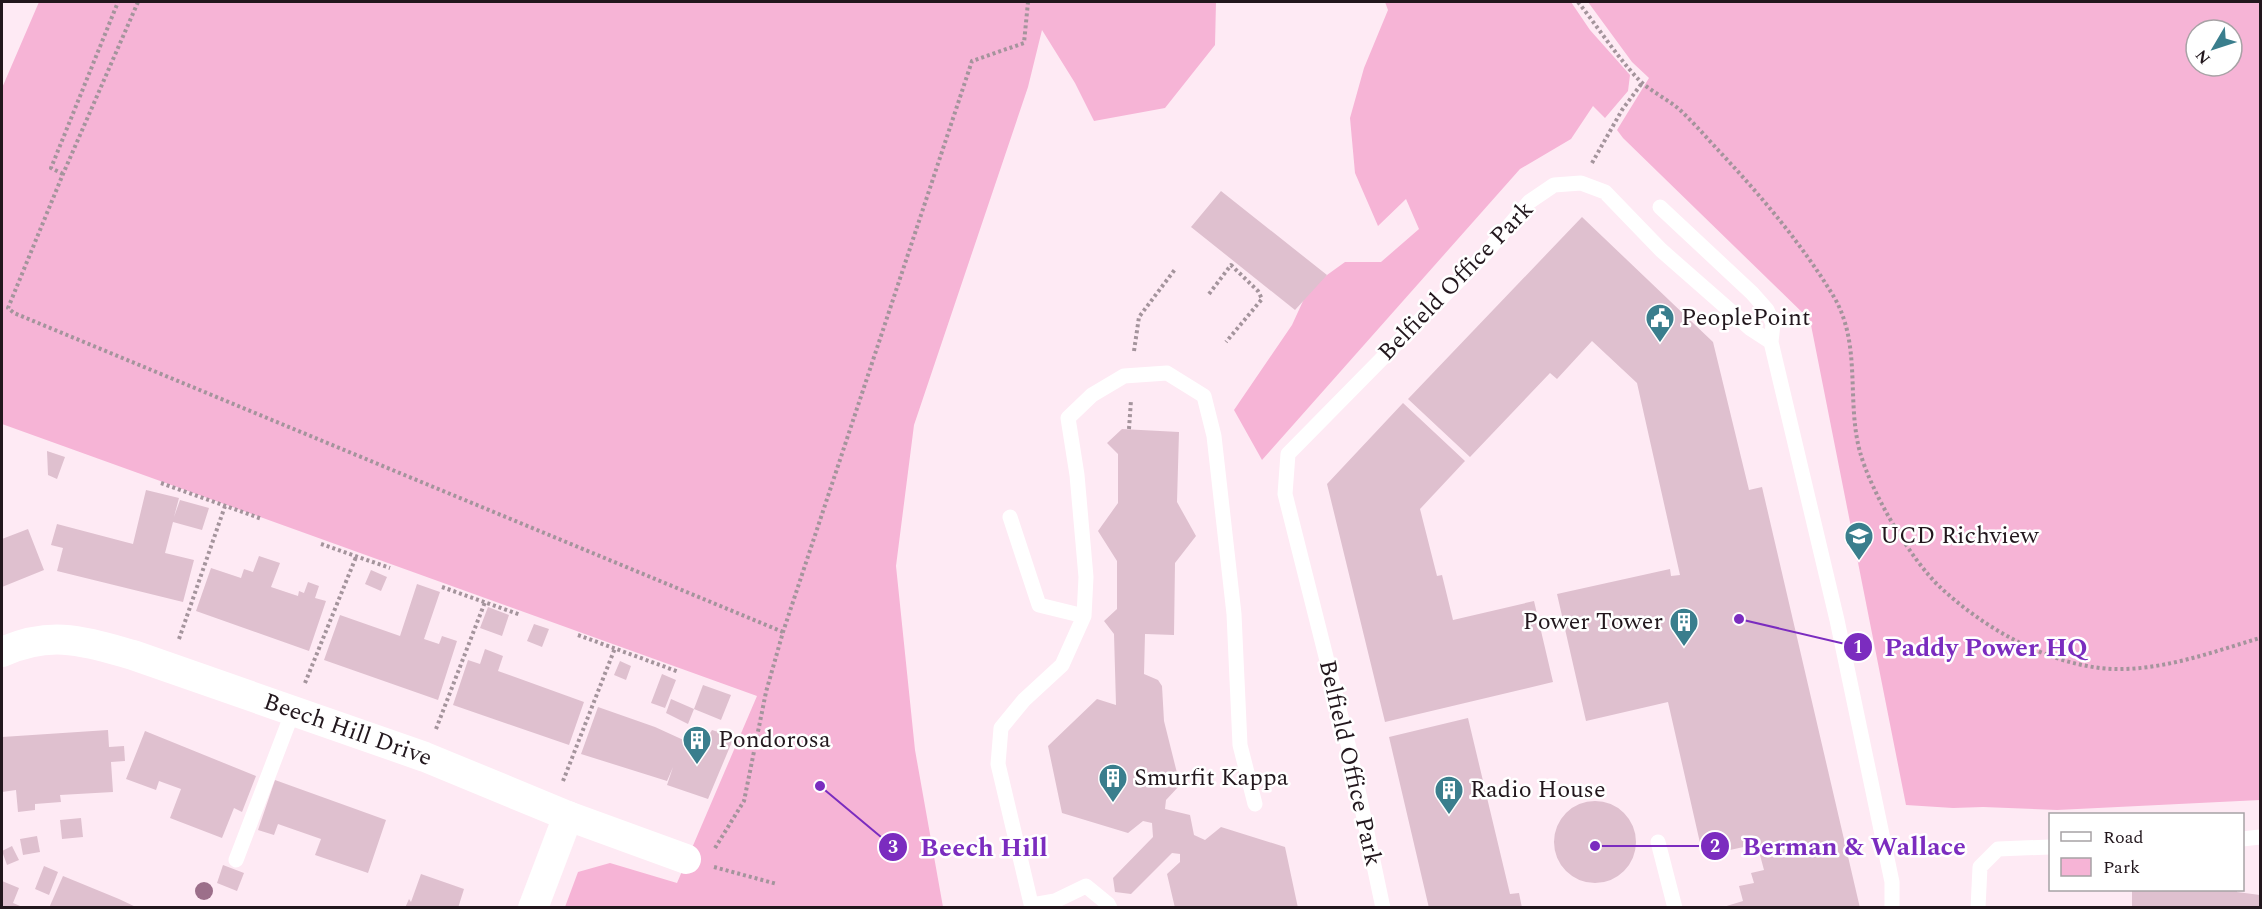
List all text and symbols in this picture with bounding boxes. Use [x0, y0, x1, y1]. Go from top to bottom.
north arrow [2184, 18, 2244, 78]
text: N [2190, 44, 2217, 69]
street label: Belfield Office Park [1370, 193, 1542, 369]
place label: PeoplePoint [1681, 300, 1810, 336]
public building icon: PeoplePoint [1644, 302, 1676, 344]
place label: UCD Richview [1880, 518, 2039, 554]
school or university icon: UCD Richview [1843, 520, 1875, 562]
place label: Power Tower [1523, 604, 1663, 640]
building icon: Power Tower [1668, 606, 1700, 648]
callout: Paddy Power HQ [1843, 625, 2100, 669]
text: Paddy Power HQ [1884, 628, 2089, 668]
text: 1 [1853, 634, 1863, 661]
street label: Belfield Office Park [1309, 656, 1391, 870]
street label: Beech Hill Drive [258, 684, 438, 776]
place label: Pondorosa [718, 722, 831, 758]
building icon: Pondorosa [681, 724, 713, 766]
place label: Smurfit Kappa [1134, 760, 1289, 796]
building icon: Smurfit Kappa [1097, 762, 1129, 804]
place label: Radio House [1470, 772, 1606, 808]
building icon: Radio House [1433, 774, 1465, 816]
legend [2049, 813, 2244, 891]
callout: Berman & Wallace [1700, 824, 1978, 868]
text: Road [2103, 824, 2144, 851]
callout: Beech Hill [878, 825, 1060, 869]
text: Berman & Wallace [1742, 827, 1966, 867]
text: Beech Hill [920, 828, 1048, 868]
text: 2 [1710, 833, 1720, 860]
text: 3 [888, 834, 898, 861]
text: Park [2103, 854, 2140, 881]

